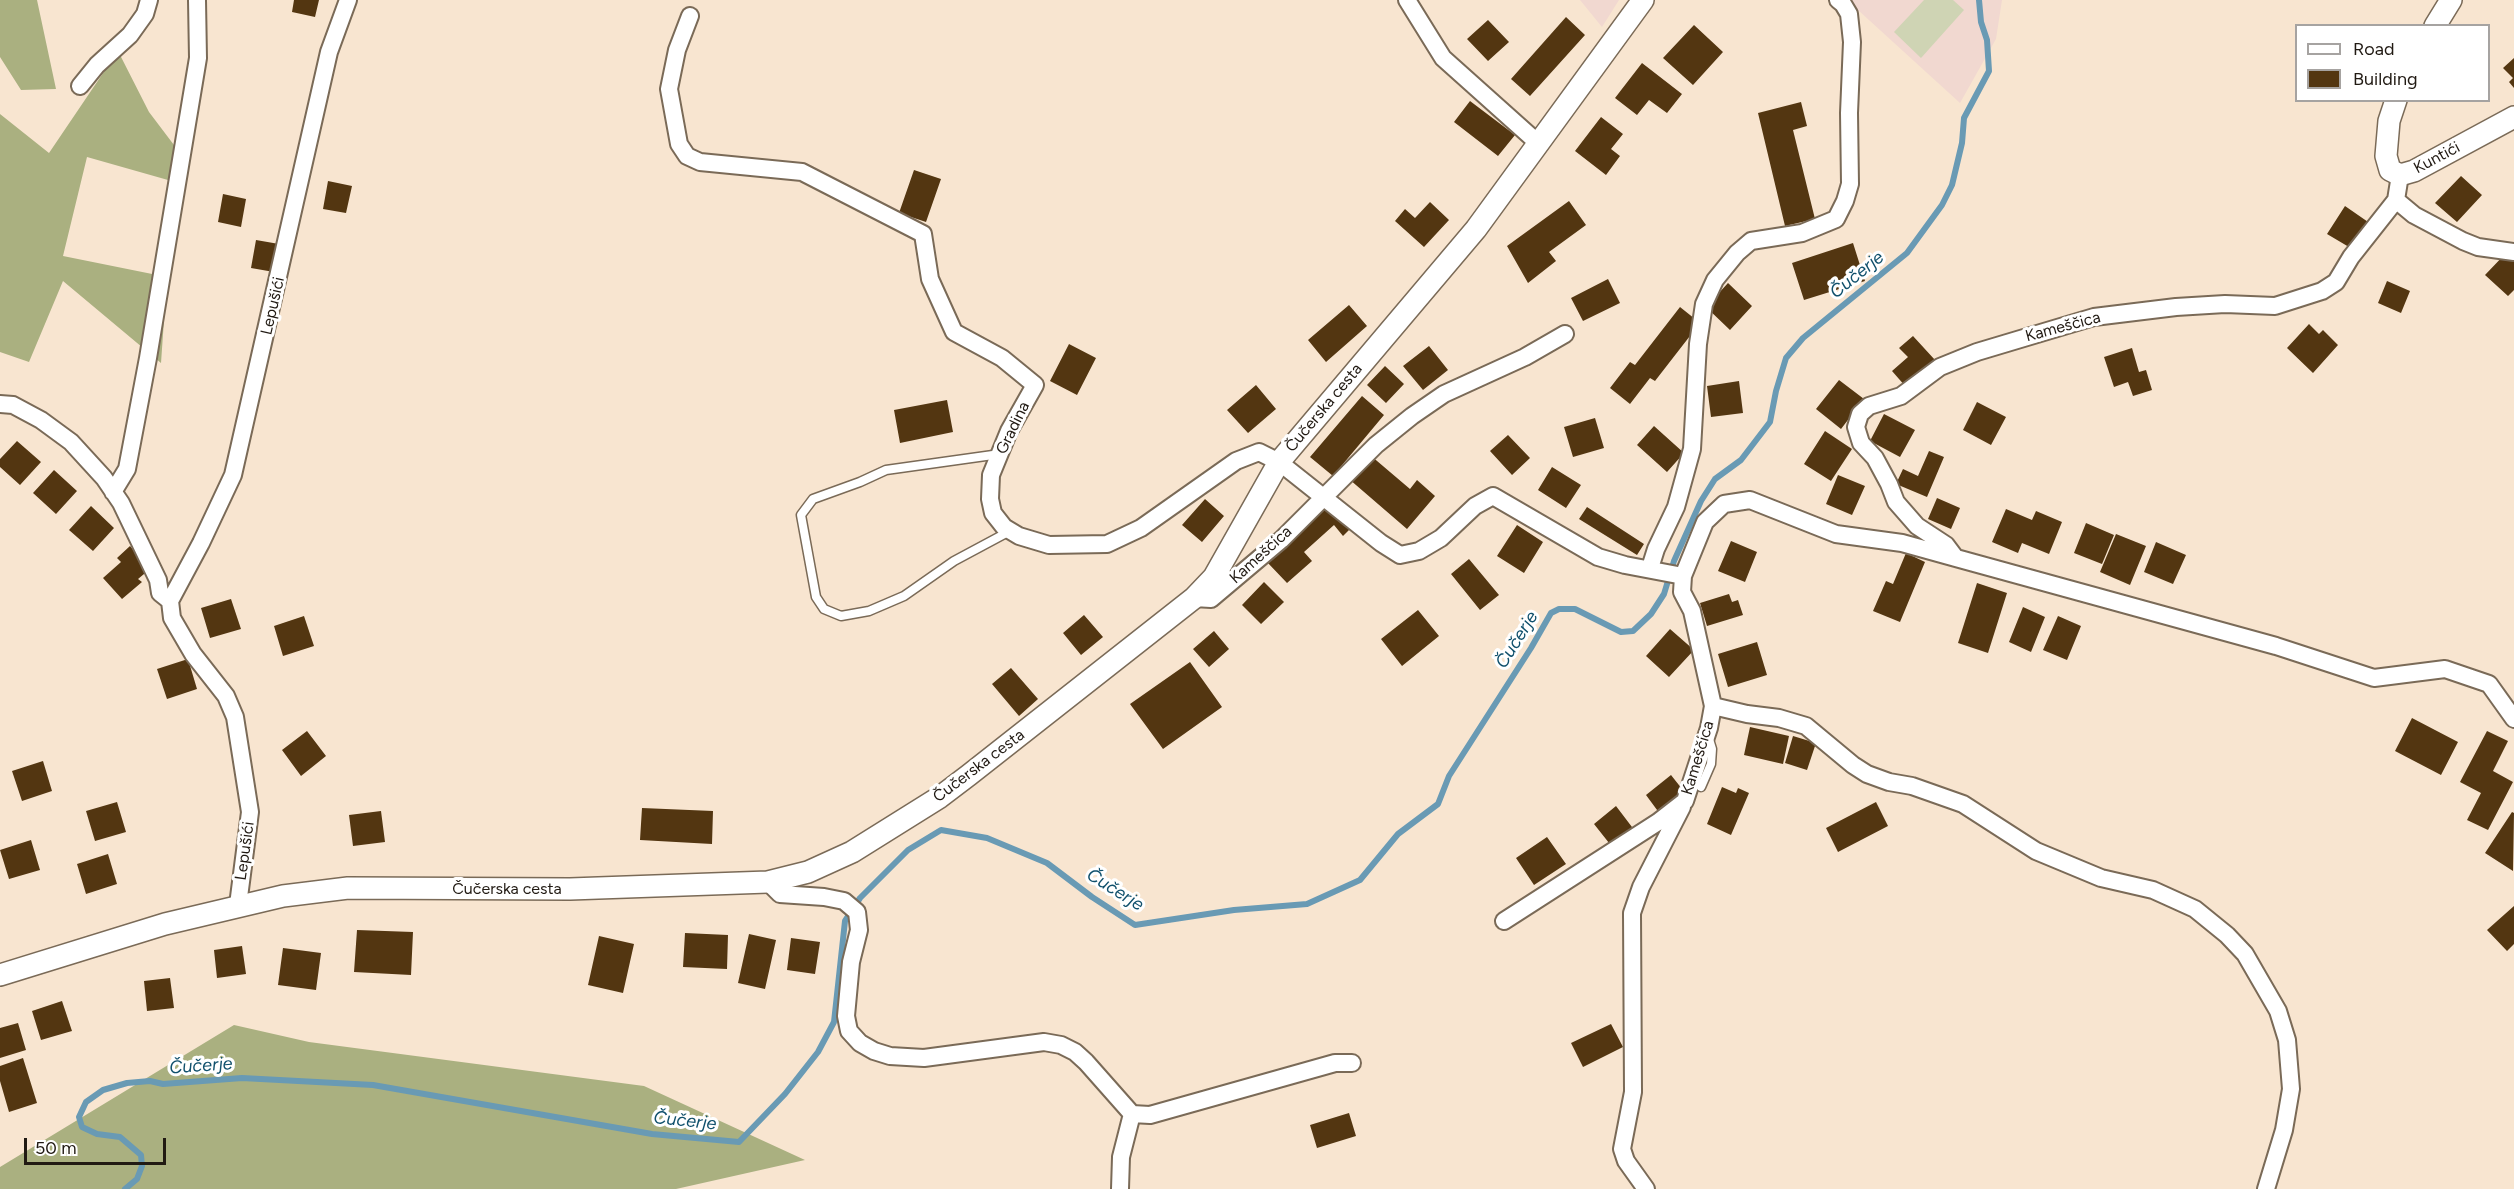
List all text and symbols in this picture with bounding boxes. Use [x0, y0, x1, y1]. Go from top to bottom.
legend [2295, 24, 2490, 102]
text: Road [2353, 38, 2394, 60]
text: Building [2353, 68, 2418, 90]
street label: Kuntići [2411, 138, 2463, 178]
water label: Čučerje [1826, 247, 1888, 303]
street label: Lepušići [257, 275, 289, 337]
street label: Kameščica [2023, 308, 2103, 346]
street label: Čučerska cesta [1281, 360, 1367, 456]
street label: Gradina [992, 399, 1034, 457]
street label: Kameščica [1226, 522, 1296, 588]
water label: Čučerje [1491, 607, 1543, 673]
street label: Kameščica [1678, 718, 1718, 798]
street label: Čučerska cesta [930, 725, 1028, 807]
street label: Lepušići [231, 820, 259, 882]
water label: Čučerje [1082, 864, 1148, 916]
street label: Čučerska cesta [452, 879, 562, 899]
water label: Čučerje [169, 1053, 233, 1079]
water label: Čučerje [652, 1107, 718, 1135]
scale bar [27, 1126, 170, 1164]
text: 50 m [35, 1137, 77, 1159]

